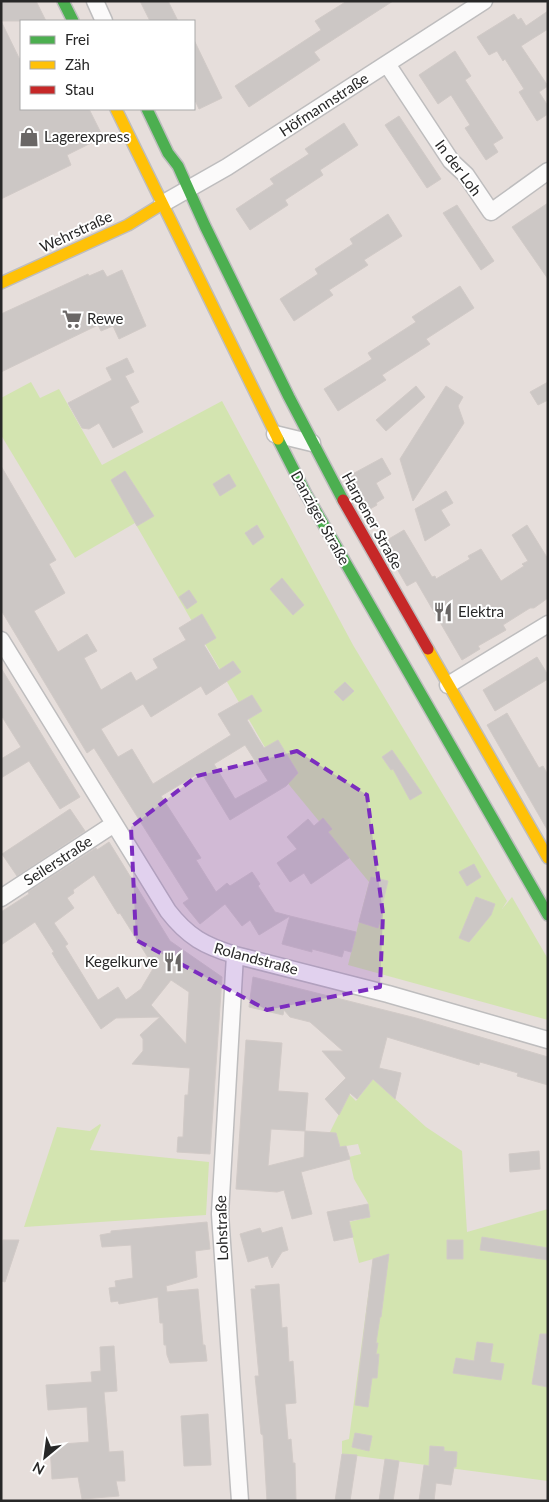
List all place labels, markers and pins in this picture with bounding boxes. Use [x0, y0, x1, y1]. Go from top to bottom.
shop icon: Lagerexpress [18, 126, 40, 148]
place label: Lagerexpress [44, 127, 130, 145]
supermarket icon: Rewe [61, 308, 83, 330]
place label: Rewe [87, 309, 123, 327]
restaurant icon: Elektra [432, 601, 454, 623]
place label: Elektra [458, 602, 504, 620]
restaurant icon: Kegelkurve [162, 951, 184, 973]
place label: Kegelkurve [85, 952, 158, 970]

